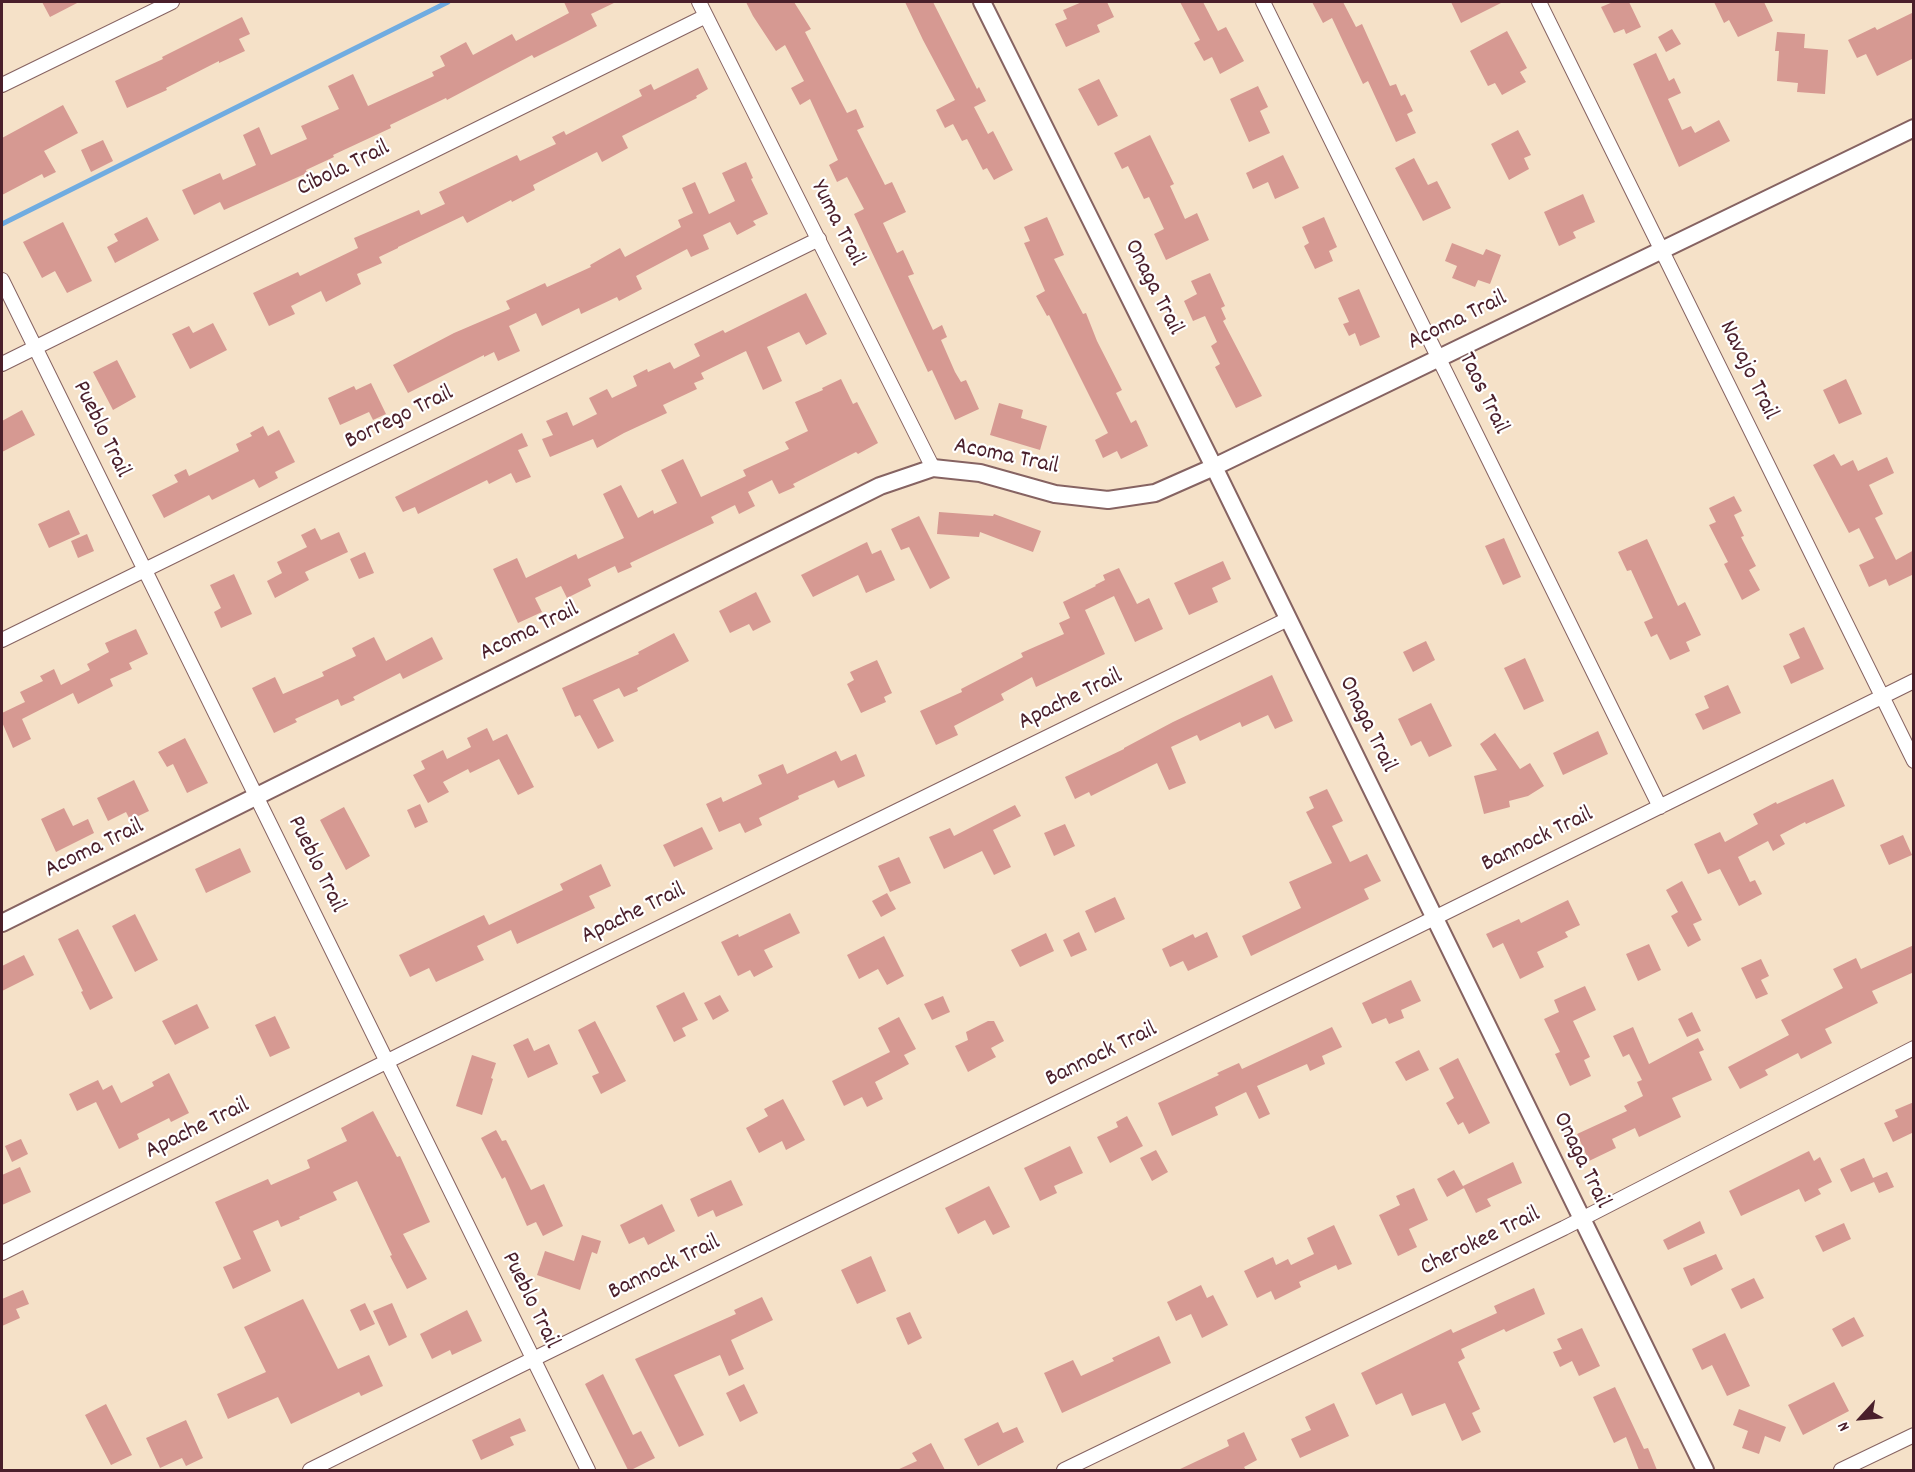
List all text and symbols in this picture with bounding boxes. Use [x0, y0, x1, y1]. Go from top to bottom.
street label: Cibola Trail [293, 135, 395, 205]
street label: Yuma Trail [802, 176, 870, 272]
street label: Onaga Trail [1116, 235, 1188, 341]
street label: Acoma Trail [1404, 286, 1512, 358]
street label: Navajo Trail [1711, 317, 1783, 425]
street label: Taos Trail [1450, 349, 1514, 439]
street label: Pueblo Trail [64, 377, 136, 483]
street label: Borrego Trail [341, 380, 459, 458]
street label: Acoma Trail [951, 433, 1061, 483]
street label: Acoma Trail [476, 597, 584, 669]
street label: Apache Trail [1014, 664, 1128, 738]
street label: Onaga Trail [1330, 672, 1402, 778]
street label: Bannock Trail [1478, 802, 1598, 880]
street label: Pueblo Trail [279, 812, 351, 918]
street label: Acoma Trail [41, 814, 149, 886]
street label: Apache Trail [577, 878, 691, 952]
street label: Bannock Trail [1042, 1017, 1162, 1095]
street label: Apache Trail [141, 1093, 255, 1167]
street label: Onaga Trail [1544, 1108, 1616, 1214]
street label: Cherokee Trail [1417, 1202, 1545, 1284]
street label: Bannock Trail [605, 1230, 725, 1308]
street label: Pueblo Trail [493, 1248, 565, 1354]
north arrow [1831, 1388, 1891, 1448]
text: N [1832, 1418, 1856, 1435]

